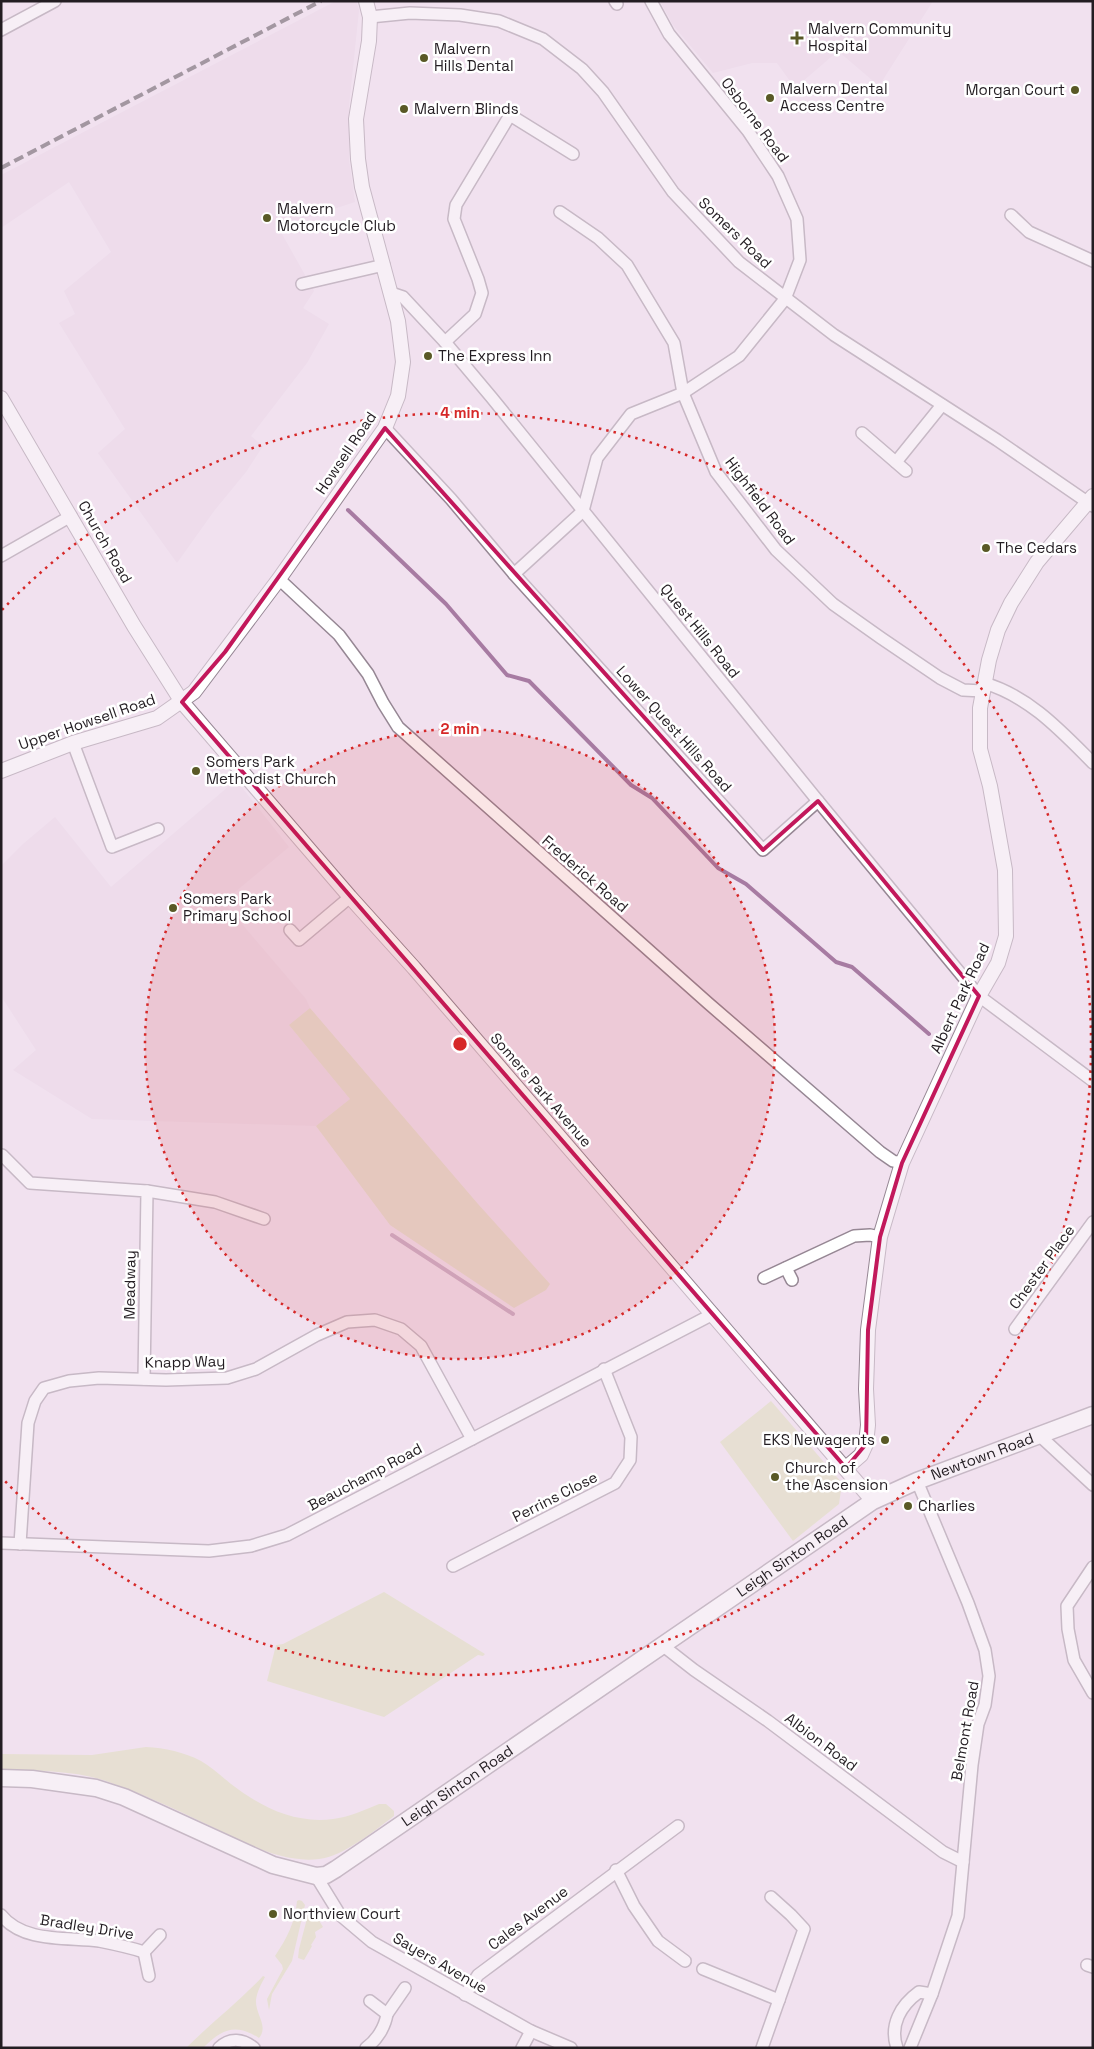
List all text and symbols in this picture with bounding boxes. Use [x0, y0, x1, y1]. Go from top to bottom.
place label: Malvern Community Hospital [808, 19, 951, 55]
marker: Malvern Community Hospital [790, 31, 804, 45]
place label: Malvern Hills Dental [434, 39, 514, 75]
marker: Malvern Hills Dental [418, 52, 430, 64]
street label: Osborne Road [717, 74, 793, 166]
place label: Malvern Dental Access Centre [780, 79, 888, 115]
place label: Morgan Court [965, 80, 1065, 99]
marker: Morgan Court [1069, 84, 1081, 96]
marker: Malvern Dental Access Centre [764, 92, 776, 104]
place label: Malvern Blinds [414, 99, 519, 118]
marker: Malvern Blinds [398, 103, 410, 115]
street label: Somers Road [695, 193, 776, 272]
place label: Malvern Motorcycle Club [277, 199, 396, 235]
marker: Malvern Motorcycle Club [261, 212, 273, 224]
place label: The Express Inn [438, 346, 552, 365]
marker: The Express Inn [422, 350, 434, 362]
text: 4 min [440, 403, 480, 422]
street label: Howsell Road [311, 408, 380, 498]
street label: Highfield Road [721, 453, 800, 548]
street label: Church Road [74, 497, 137, 586]
place label: The Cedars [996, 538, 1077, 557]
marker: The Cedars [980, 542, 992, 554]
street label: Quest Hills Road [656, 580, 744, 682]
street label: Lower Quest Hills Road [613, 662, 736, 796]
street label: Upper Howsell Road [16, 689, 158, 754]
text: 2 min [441, 719, 479, 738]
place label: Somers Park Methodist Church [206, 752, 336, 788]
marker: Somers Park Methodist Church [190, 765, 202, 777]
street label: Frederick Road [538, 831, 632, 916]
place label: Somers Park Primary School [183, 889, 291, 925]
marker: Somers Park Primary School [167, 902, 179, 914]
street label: Albert Park Road [926, 939, 994, 1056]
street label: Somers Park Avenue [487, 1029, 596, 1151]
centre of rings [451, 1035, 469, 1053]
street label: Chester Place [1005, 1221, 1079, 1313]
street label: Meadway [119, 1250, 140, 1320]
street label: Knapp Way [145, 1351, 225, 1372]
street label: Newtown Road [928, 1428, 1036, 1484]
place label: EKS Newagents [763, 1430, 875, 1449]
marker: EKS Newagents [879, 1434, 891, 1446]
street label: Beauchamp Road [304, 1438, 425, 1515]
place label: Church of the Ascension [785, 1458, 888, 1494]
street label: Perrins Close [509, 1467, 601, 1526]
marker: Church of the Ascension [769, 1471, 781, 1483]
place label: Charlies [918, 1496, 975, 1515]
marker: Charlies [902, 1500, 914, 1512]
street label: Leigh Sinton Road [732, 1511, 851, 1601]
street label: Belmont Road [946, 1679, 983, 1782]
street label: Albion Road [781, 1708, 861, 1775]
street label: Leigh Sinton Road [398, 1741, 516, 1830]
street label: Cales Avenue [484, 1881, 572, 1954]
place label: Northview Court [283, 1904, 401, 1923]
marker: Northview Court [267, 1908, 279, 1920]
street label: Bradley Drive [39, 1910, 136, 1943]
street label: Sayers Avenue [390, 1928, 491, 1997]

